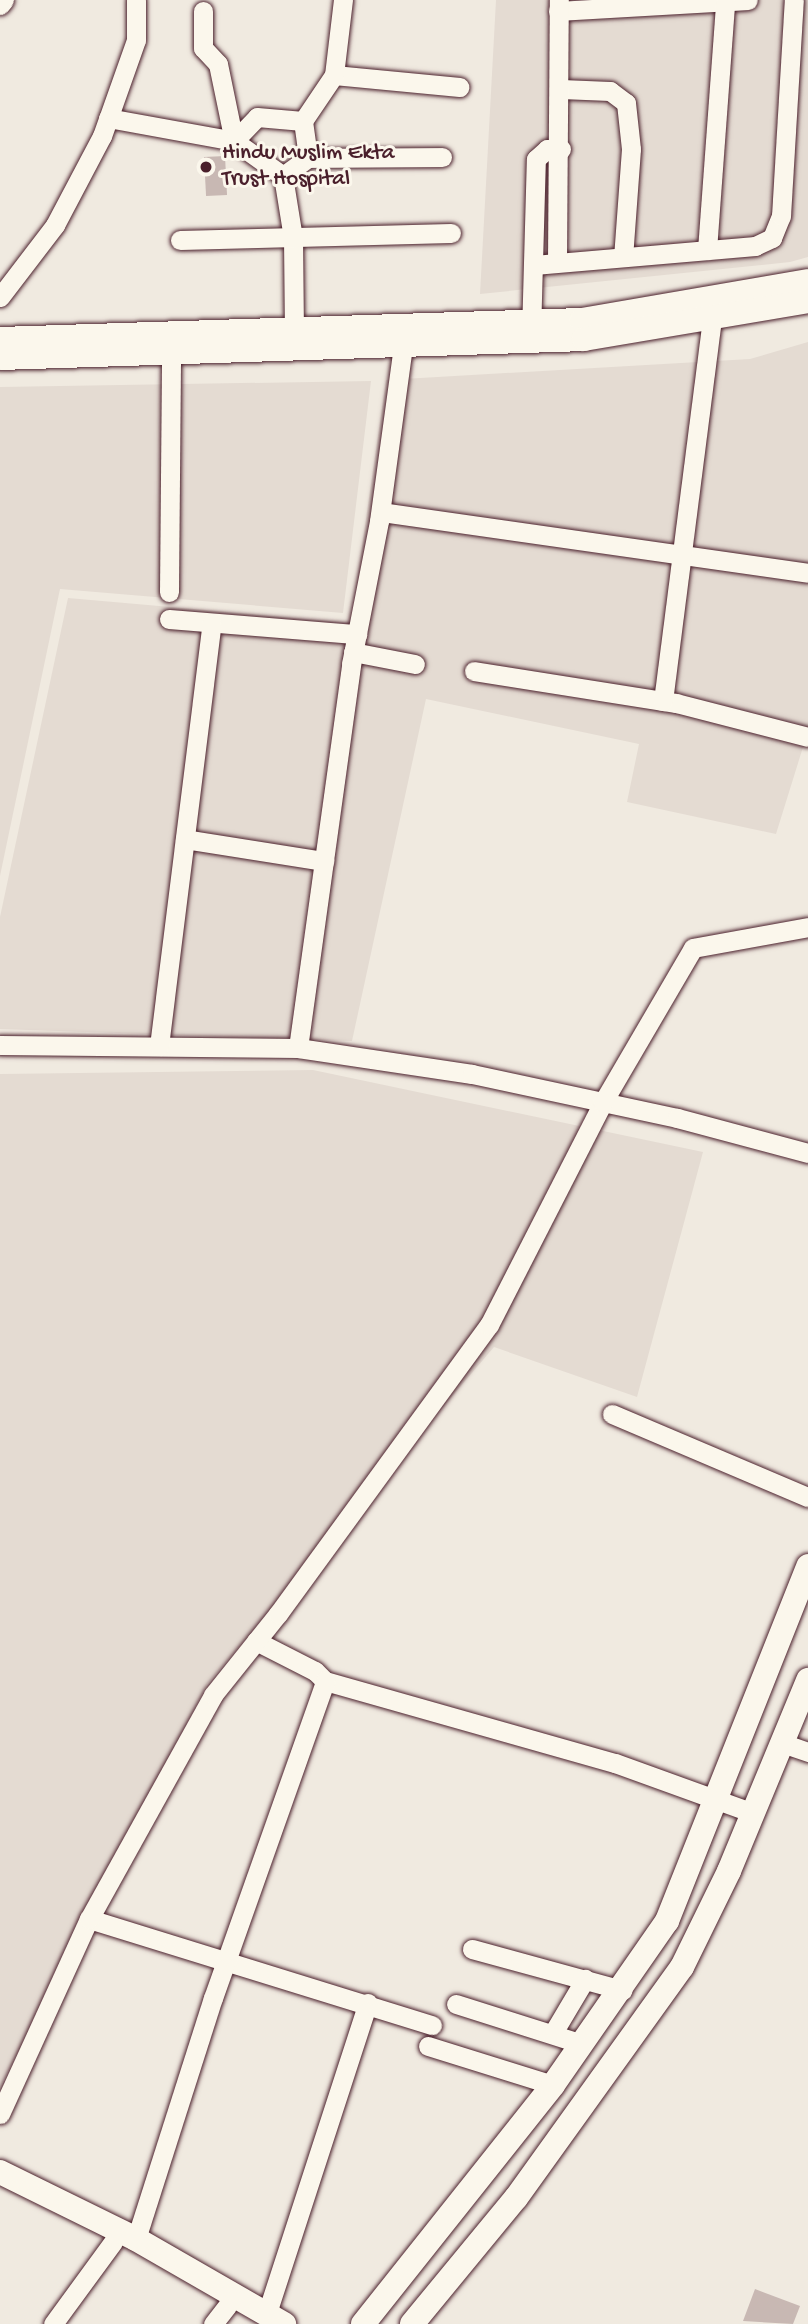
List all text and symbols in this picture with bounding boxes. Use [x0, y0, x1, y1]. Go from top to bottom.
place label: Hindu Muslim Ekta Trust Hospital [222, 140, 395, 194]
marker: Hindu Muslim Ekta Trust Hospital [196, 157, 216, 177]

